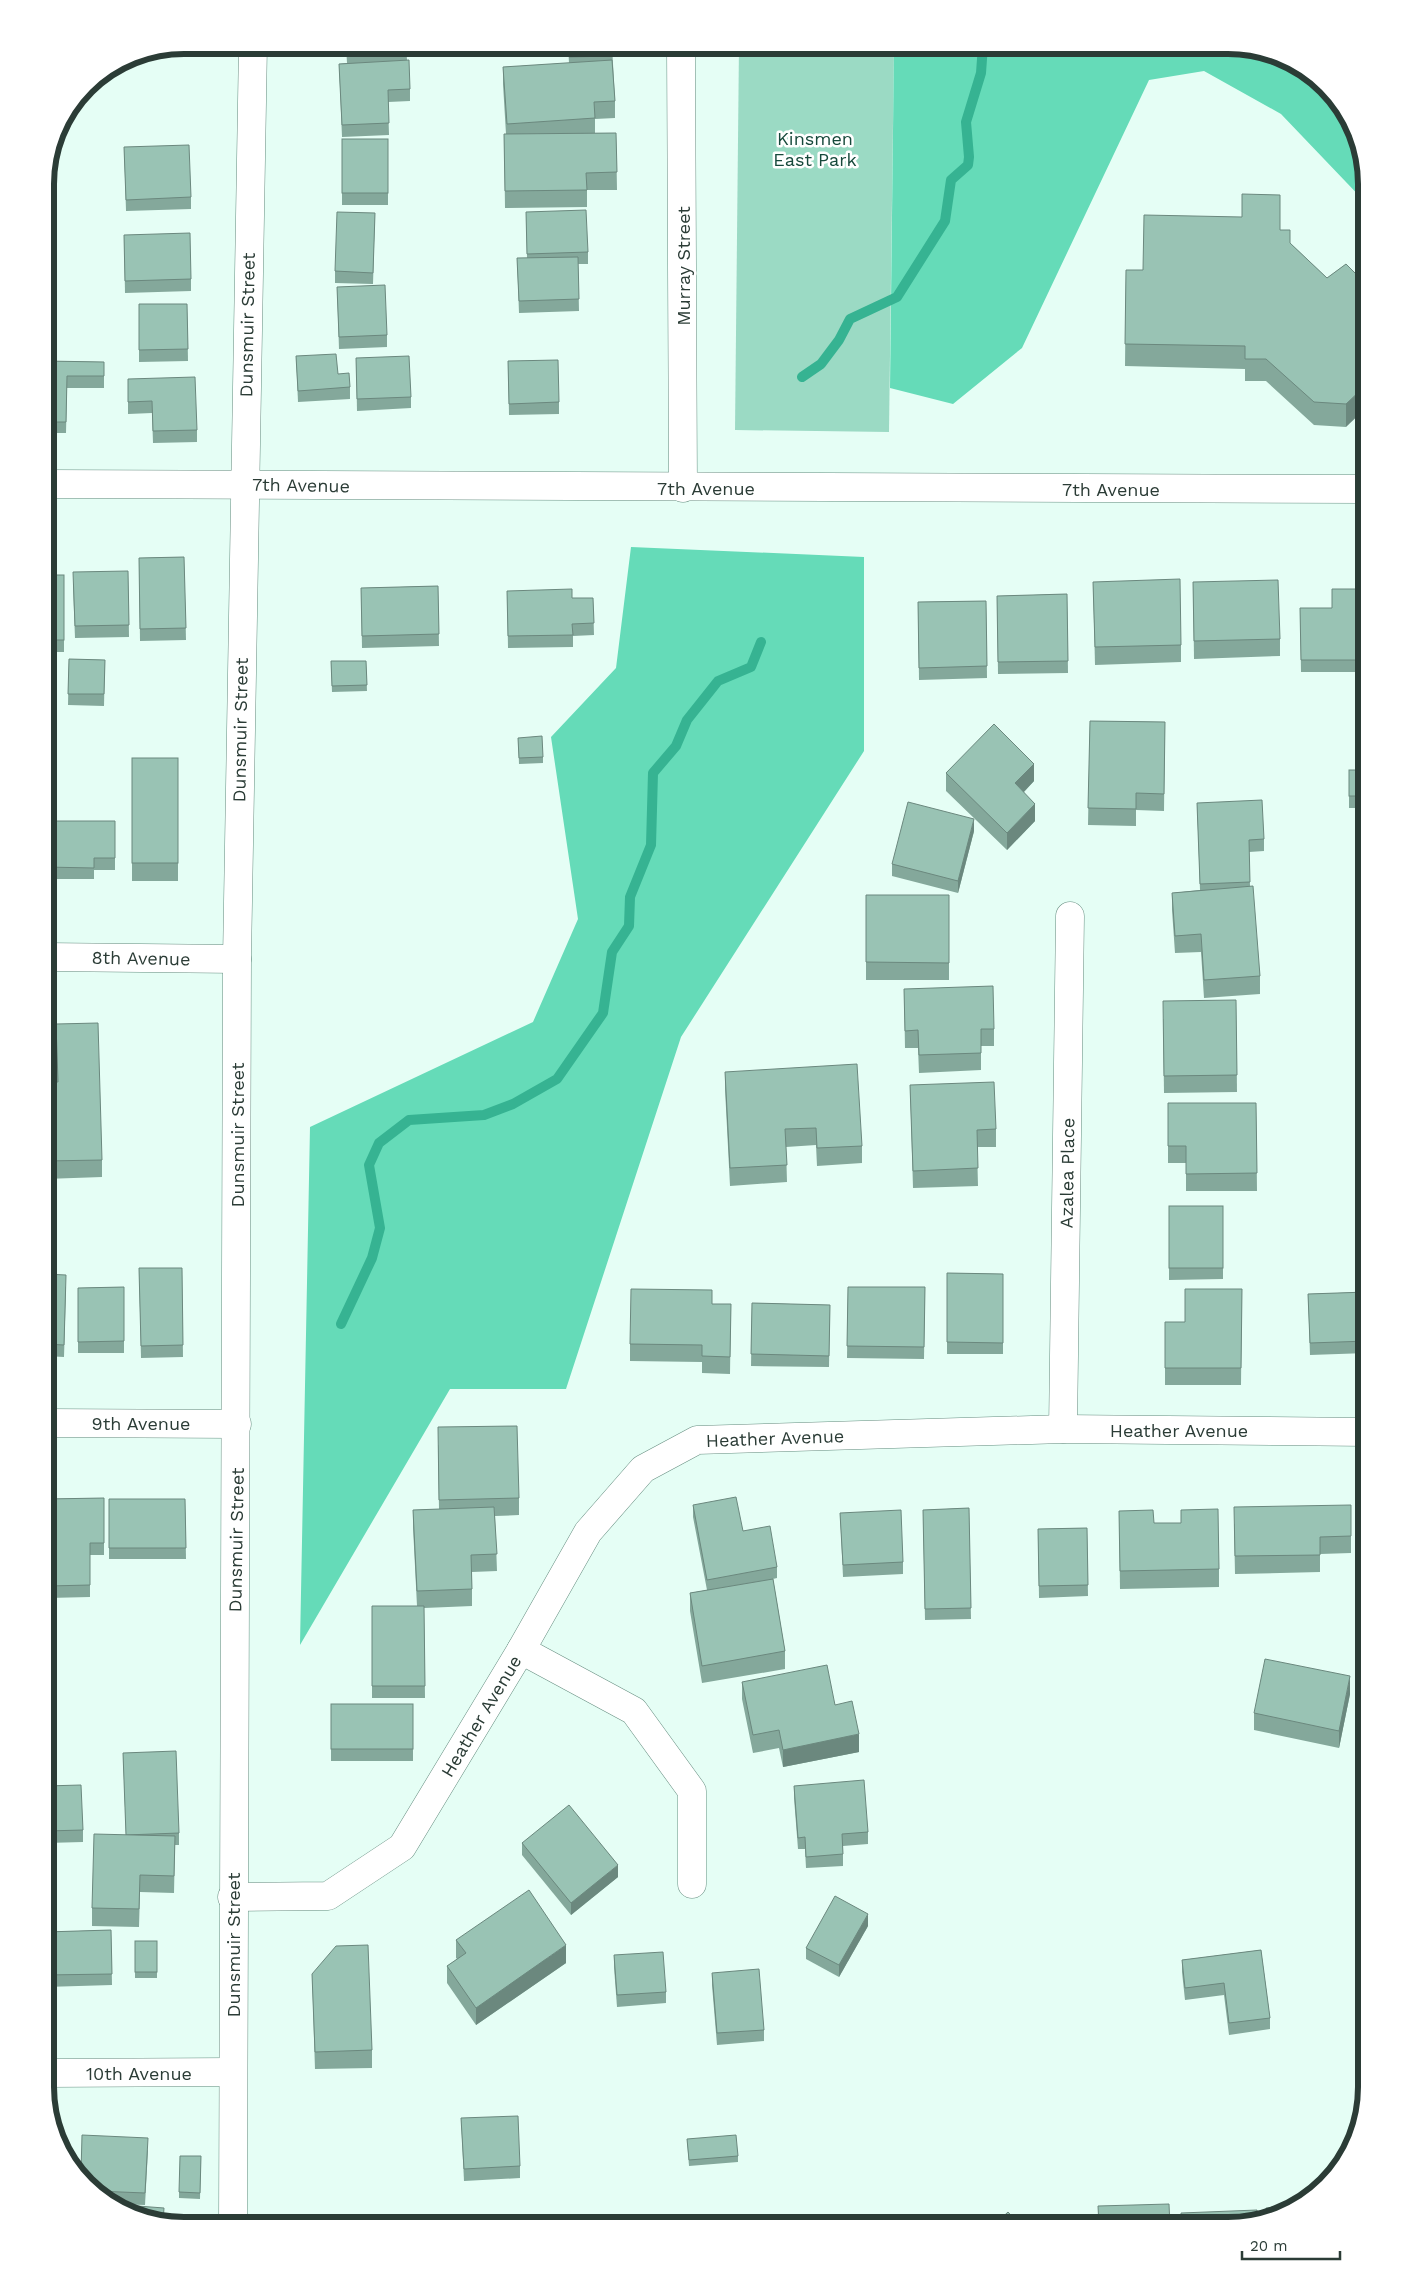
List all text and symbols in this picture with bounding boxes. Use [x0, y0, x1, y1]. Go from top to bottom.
park label: Kinsmen East Park [773, 128, 857, 170]
street label: Murray Street [673, 206, 694, 326]
street label: Dunsmuir Street [235, 252, 259, 398]
street label: 7th Avenue [252, 474, 350, 496]
street label: 7th Avenue [657, 478, 755, 499]
street label: 7th Avenue [1062, 479, 1160, 500]
street label: Dunsmuir Street [228, 657, 252, 803]
street label: 8th Avenue [91, 947, 191, 969]
street label: Dunsmuir Street [227, 1062, 248, 1208]
street label: Azalea Place [1056, 1118, 1078, 1228]
street label: 9th Avenue [92, 1413, 190, 1434]
street label: Heather Avenue [1110, 1420, 1248, 1441]
street label: Heather Avenue [705, 1425, 845, 1451]
street label: Dunsmuir Street [224, 1467, 248, 1613]
street label: Heather Avenue [436, 1651, 526, 1781]
street label: Dunsmuir Street [223, 1872, 244, 2018]
street label: 10th Avenue [86, 2063, 192, 2084]
scale bar [1242, 2228, 1340, 2260]
text: 20 m [1250, 2237, 1288, 2255]

